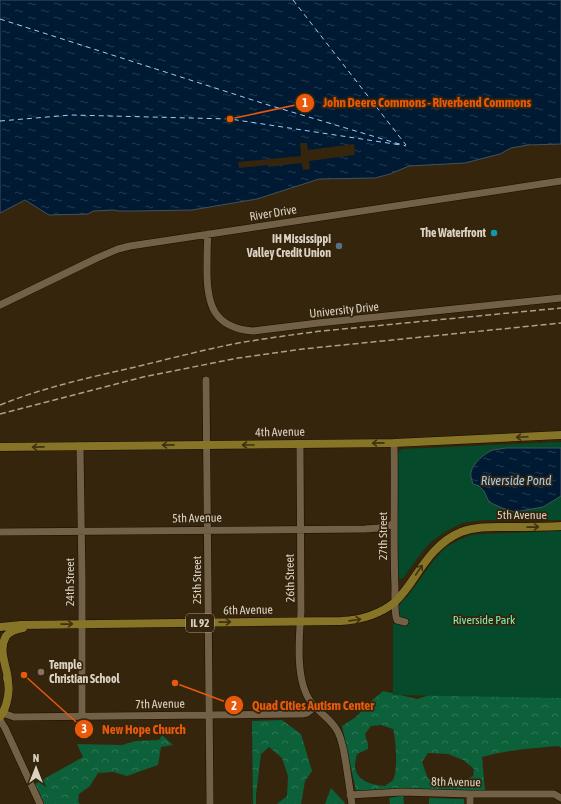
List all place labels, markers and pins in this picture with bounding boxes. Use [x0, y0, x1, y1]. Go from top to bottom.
callout: John Deere Commons - Riverbend Commons [295, 90, 539, 115]
place label: The Waterfront [420, 226, 487, 240]
marker: The Waterfront [489, 228, 499, 238]
place label: IH Mississippi Valley Credit Union [246, 232, 331, 260]
marker: IH Mississippi Valley Credit Union [334, 241, 344, 251]
place label: Temple Christian School [49, 658, 121, 686]
marker: Temple Christian School [36, 667, 46, 677]
callout: Quad Cities Autism Center [224, 693, 382, 718]
callout: New Hope Church [74, 717, 194, 742]

